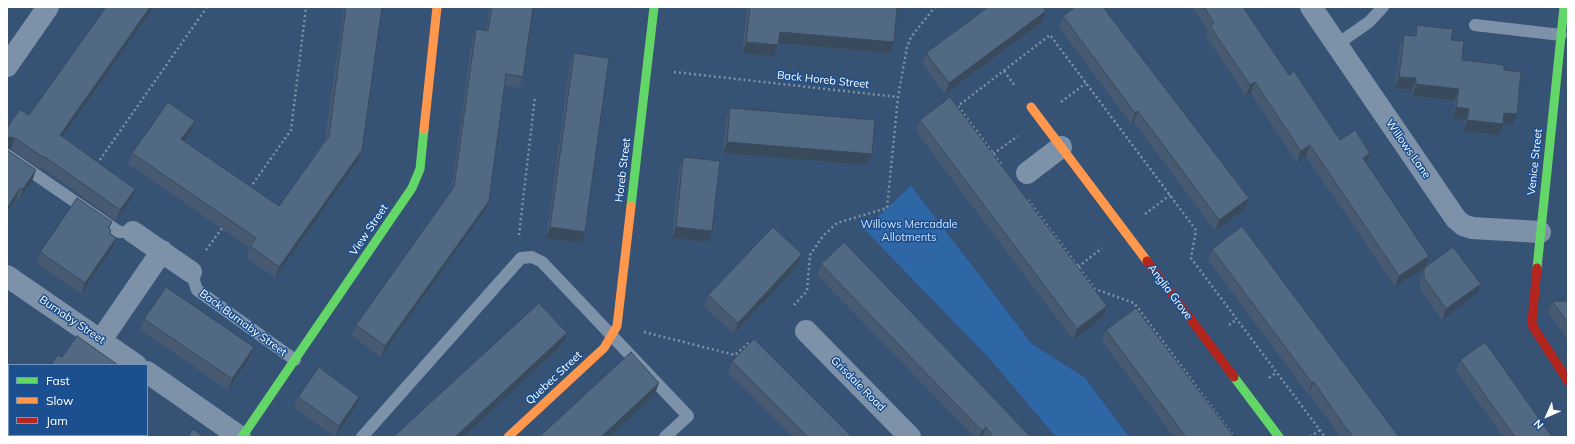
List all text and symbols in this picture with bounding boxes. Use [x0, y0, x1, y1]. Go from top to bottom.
street label: Back Horeb Street [776, 69, 870, 91]
street label: Willows Lane [1383, 117, 1433, 181]
street label: Venice Street [1525, 128, 1545, 196]
street label: Horeb Street [613, 137, 633, 203]
street label: View Street [347, 202, 391, 258]
park label: Willows Mercadale Allotments [860, 218, 958, 244]
street label: Anglia Grove [1145, 262, 1195, 322]
street label: Back Burnaby Street [197, 287, 289, 359]
street label: Burnaby Street [37, 293, 107, 347]
street label: Quebec Street [523, 349, 585, 407]
street label: Grisdale Road [828, 354, 888, 414]
legend [8, 364, 148, 436]
text: Fast [46, 373, 70, 388]
text: Slow [46, 393, 74, 408]
north arrow [1527, 396, 1567, 436]
text: Jam [46, 413, 68, 428]
text: N [1531, 417, 1546, 432]

